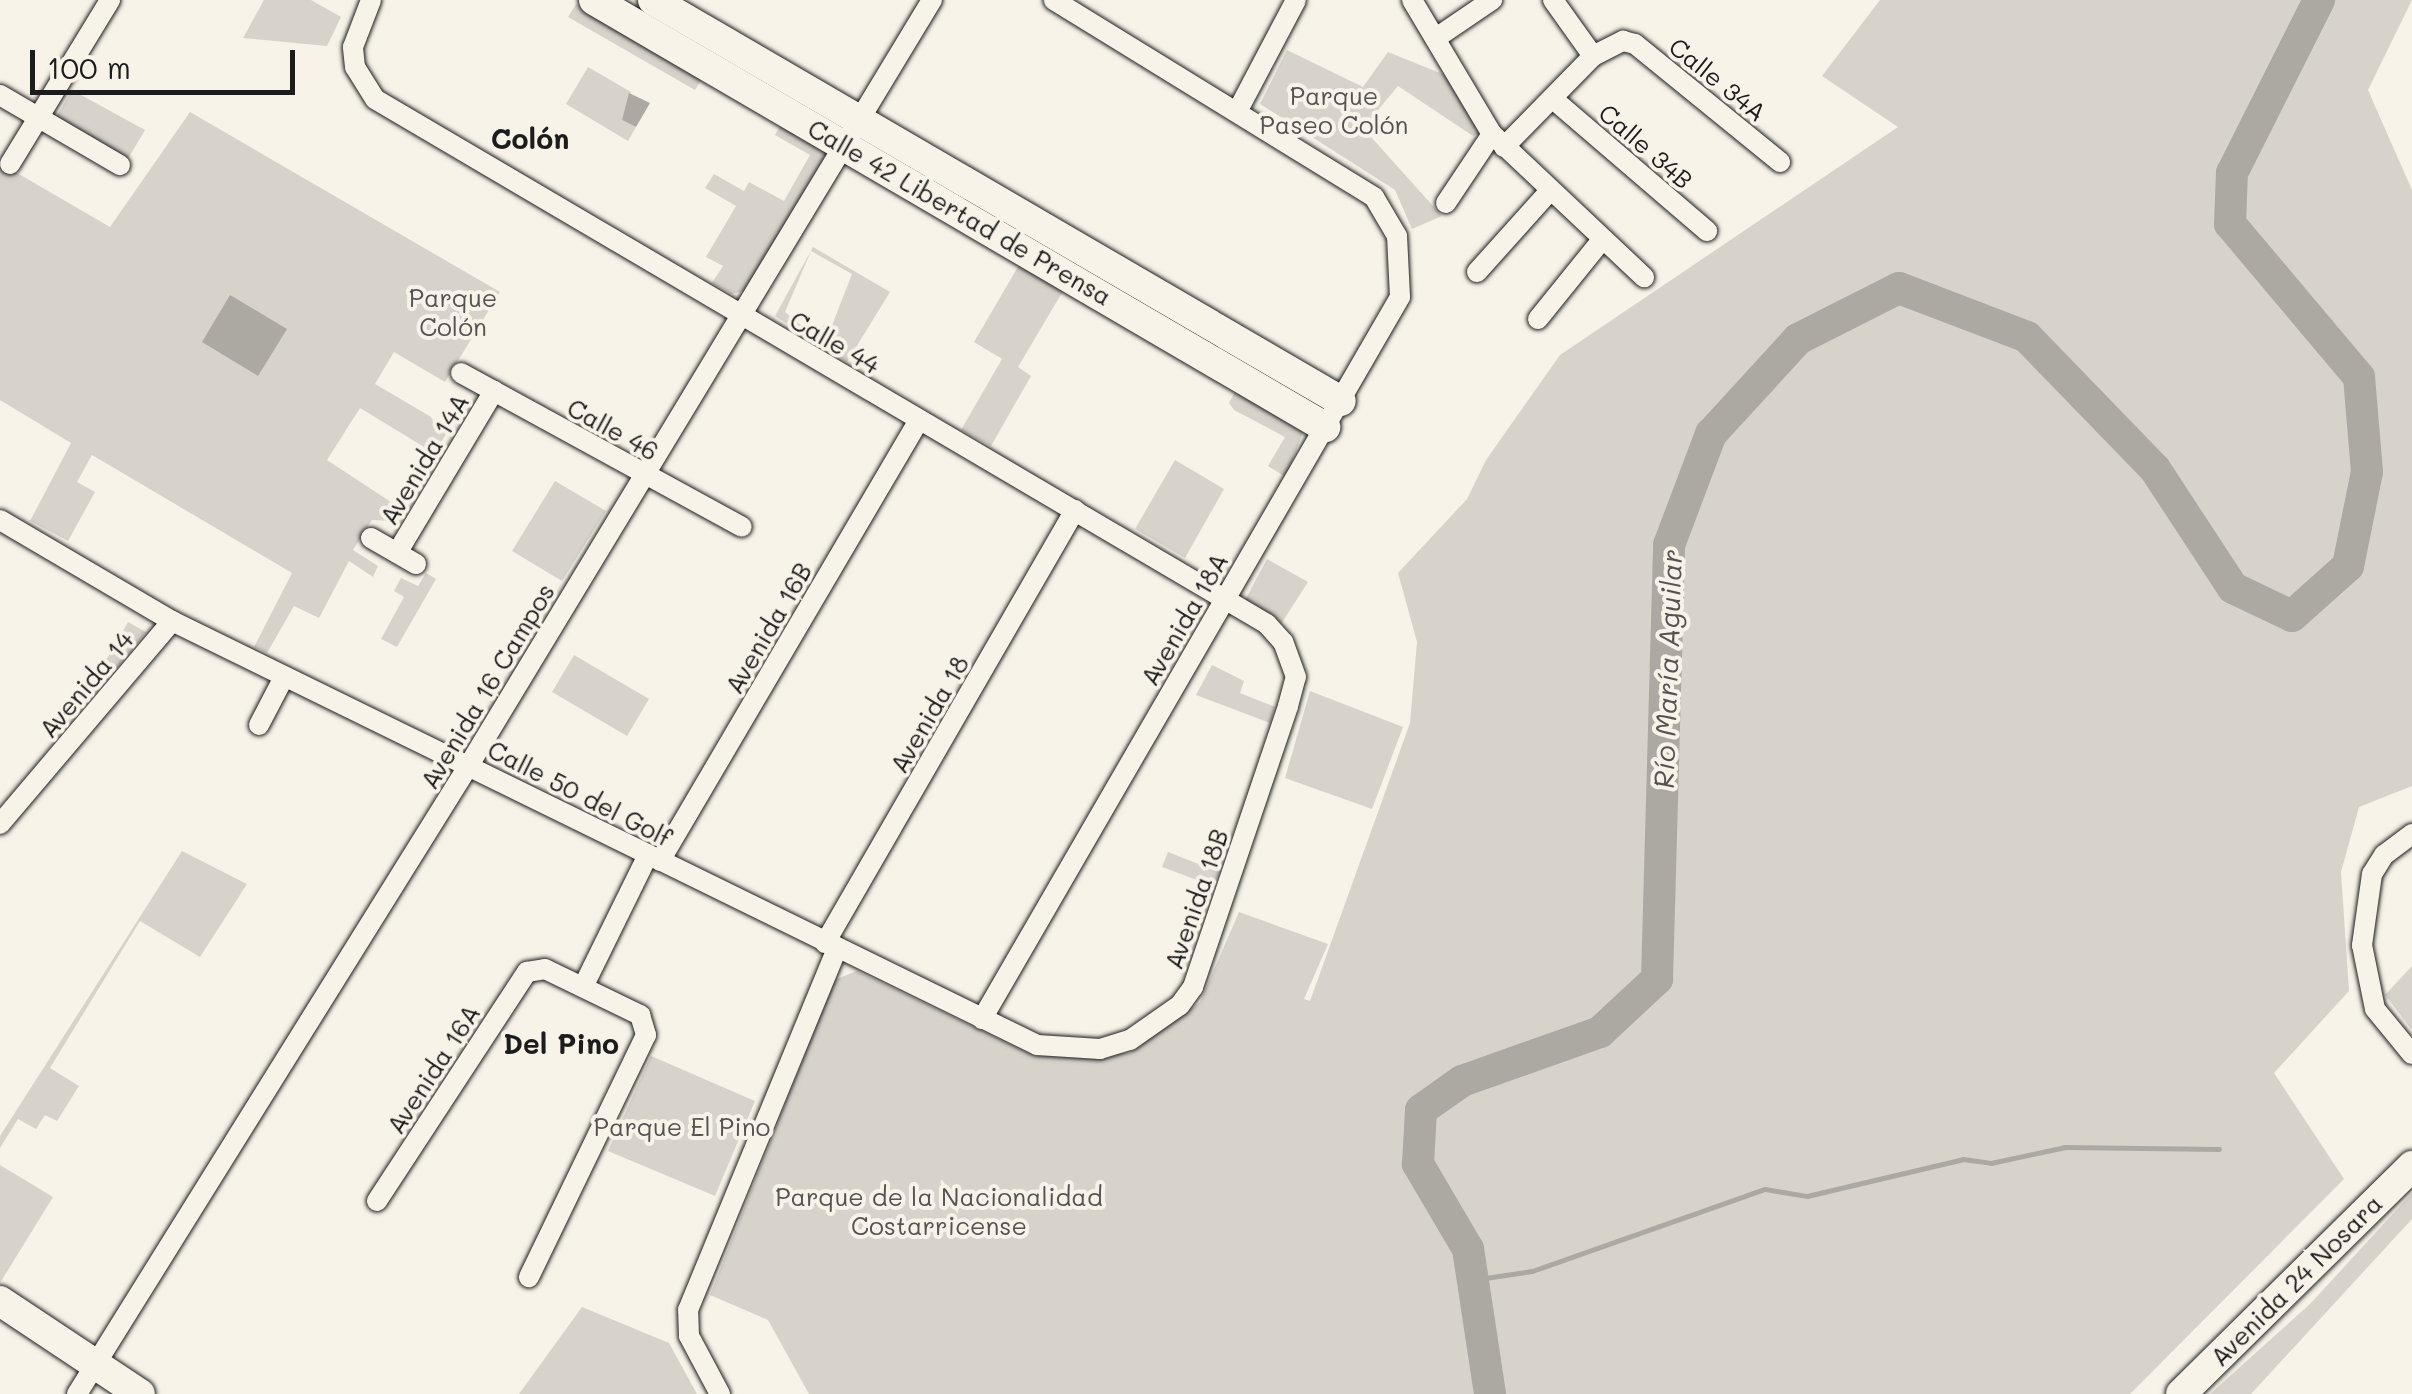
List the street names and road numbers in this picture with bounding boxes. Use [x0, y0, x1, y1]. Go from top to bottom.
street label: Calle 34A [1663, 31, 1773, 127]
street label: Calle 34B [1593, 97, 1699, 195]
street label: Calle 42 Libertad de Prensa [803, 113, 1117, 311]
street label: Calle 44 [785, 304, 885, 380]
street label: Avenida 14A [373, 388, 475, 530]
street label: Calle 46 [562, 392, 664, 466]
street label: Avenida 18A [1134, 547, 1234, 691]
street label: Avenida 16B [718, 557, 818, 699]
street label: Avenida 16 Campos [414, 578, 560, 794]
street label: Avenida 14 [33, 624, 139, 744]
street label: Avenida 18 [883, 650, 975, 778]
street label: Calle 50 del Golf [483, 734, 677, 852]
street label: Avenida 18B [1158, 825, 1234, 973]
street label: Avenida 16A [380, 999, 486, 1139]
street label: Avenida 24 Nosara [2204, 1188, 2388, 1372]

